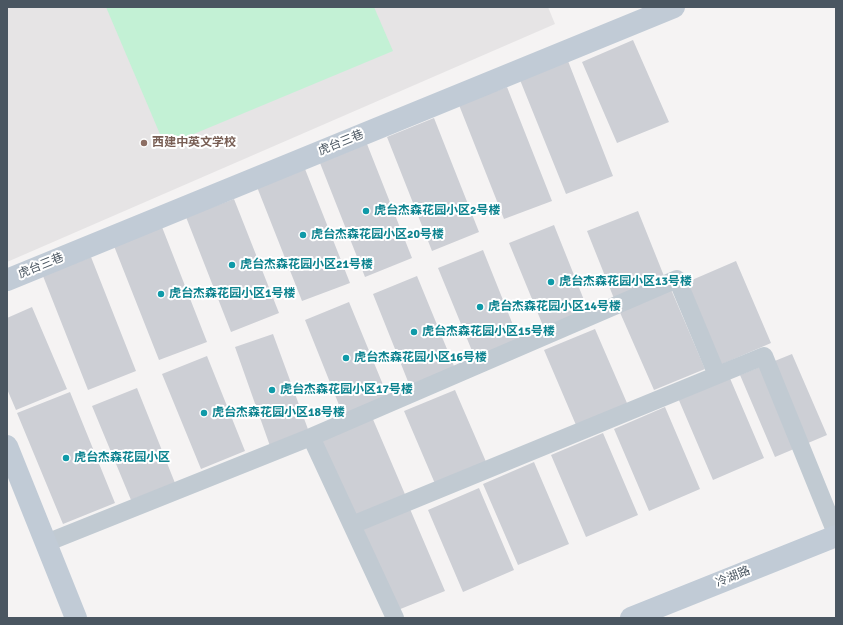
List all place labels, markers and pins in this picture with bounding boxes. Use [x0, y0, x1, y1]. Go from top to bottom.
place label: 西建中英文学校 [152, 136, 236, 150]
marker: 西建中英文学校 [139, 138, 149, 148]
place label: 虎台杰森花园小区2号楼 [374, 204, 500, 218]
marker: 虎台杰森花园小区2号楼 [361, 206, 371, 216]
place label: 虎台杰森花园小区20号楼 [311, 228, 444, 242]
marker: 虎台杰森花园小区20号楼 [298, 230, 308, 240]
place label: 虎台杰森花园小区21号楼 [240, 258, 373, 272]
marker: 虎台杰森花园小区21号楼 [227, 260, 237, 270]
place label: 虎台杰森花园小区13号楼 [559, 275, 692, 289]
marker: 虎台杰森花园小区13号楼 [546, 277, 556, 287]
place label: 虎台杰森花园小区1号楼 [169, 287, 295, 301]
marker: 虎台杰森花园小区1号楼 [156, 289, 166, 299]
place label: 虎台杰森花园小区14号楼 [488, 300, 621, 314]
marker: 虎台杰森花园小区14号楼 [475, 302, 485, 312]
place label: 虎台杰森花园小区15号楼 [422, 325, 555, 339]
marker: 虎台杰森花园小区15号楼 [409, 327, 419, 337]
place label: 虎台杰森花园小区16号楼 [354, 351, 487, 365]
marker: 虎台杰森花园小区16号楼 [341, 353, 351, 363]
place label: 虎台杰森花园小区17号楼 [280, 383, 413, 397]
marker: 虎台杰森花园小区17号楼 [267, 385, 277, 395]
place label: 虎台杰森花园小区18号楼 [212, 406, 345, 420]
marker: 虎台杰森花园小区18号楼 [199, 408, 209, 418]
place label: 虎台杰森花园小区 [74, 451, 170, 465]
marker: 虎台杰森花园小区 [61, 453, 71, 463]

